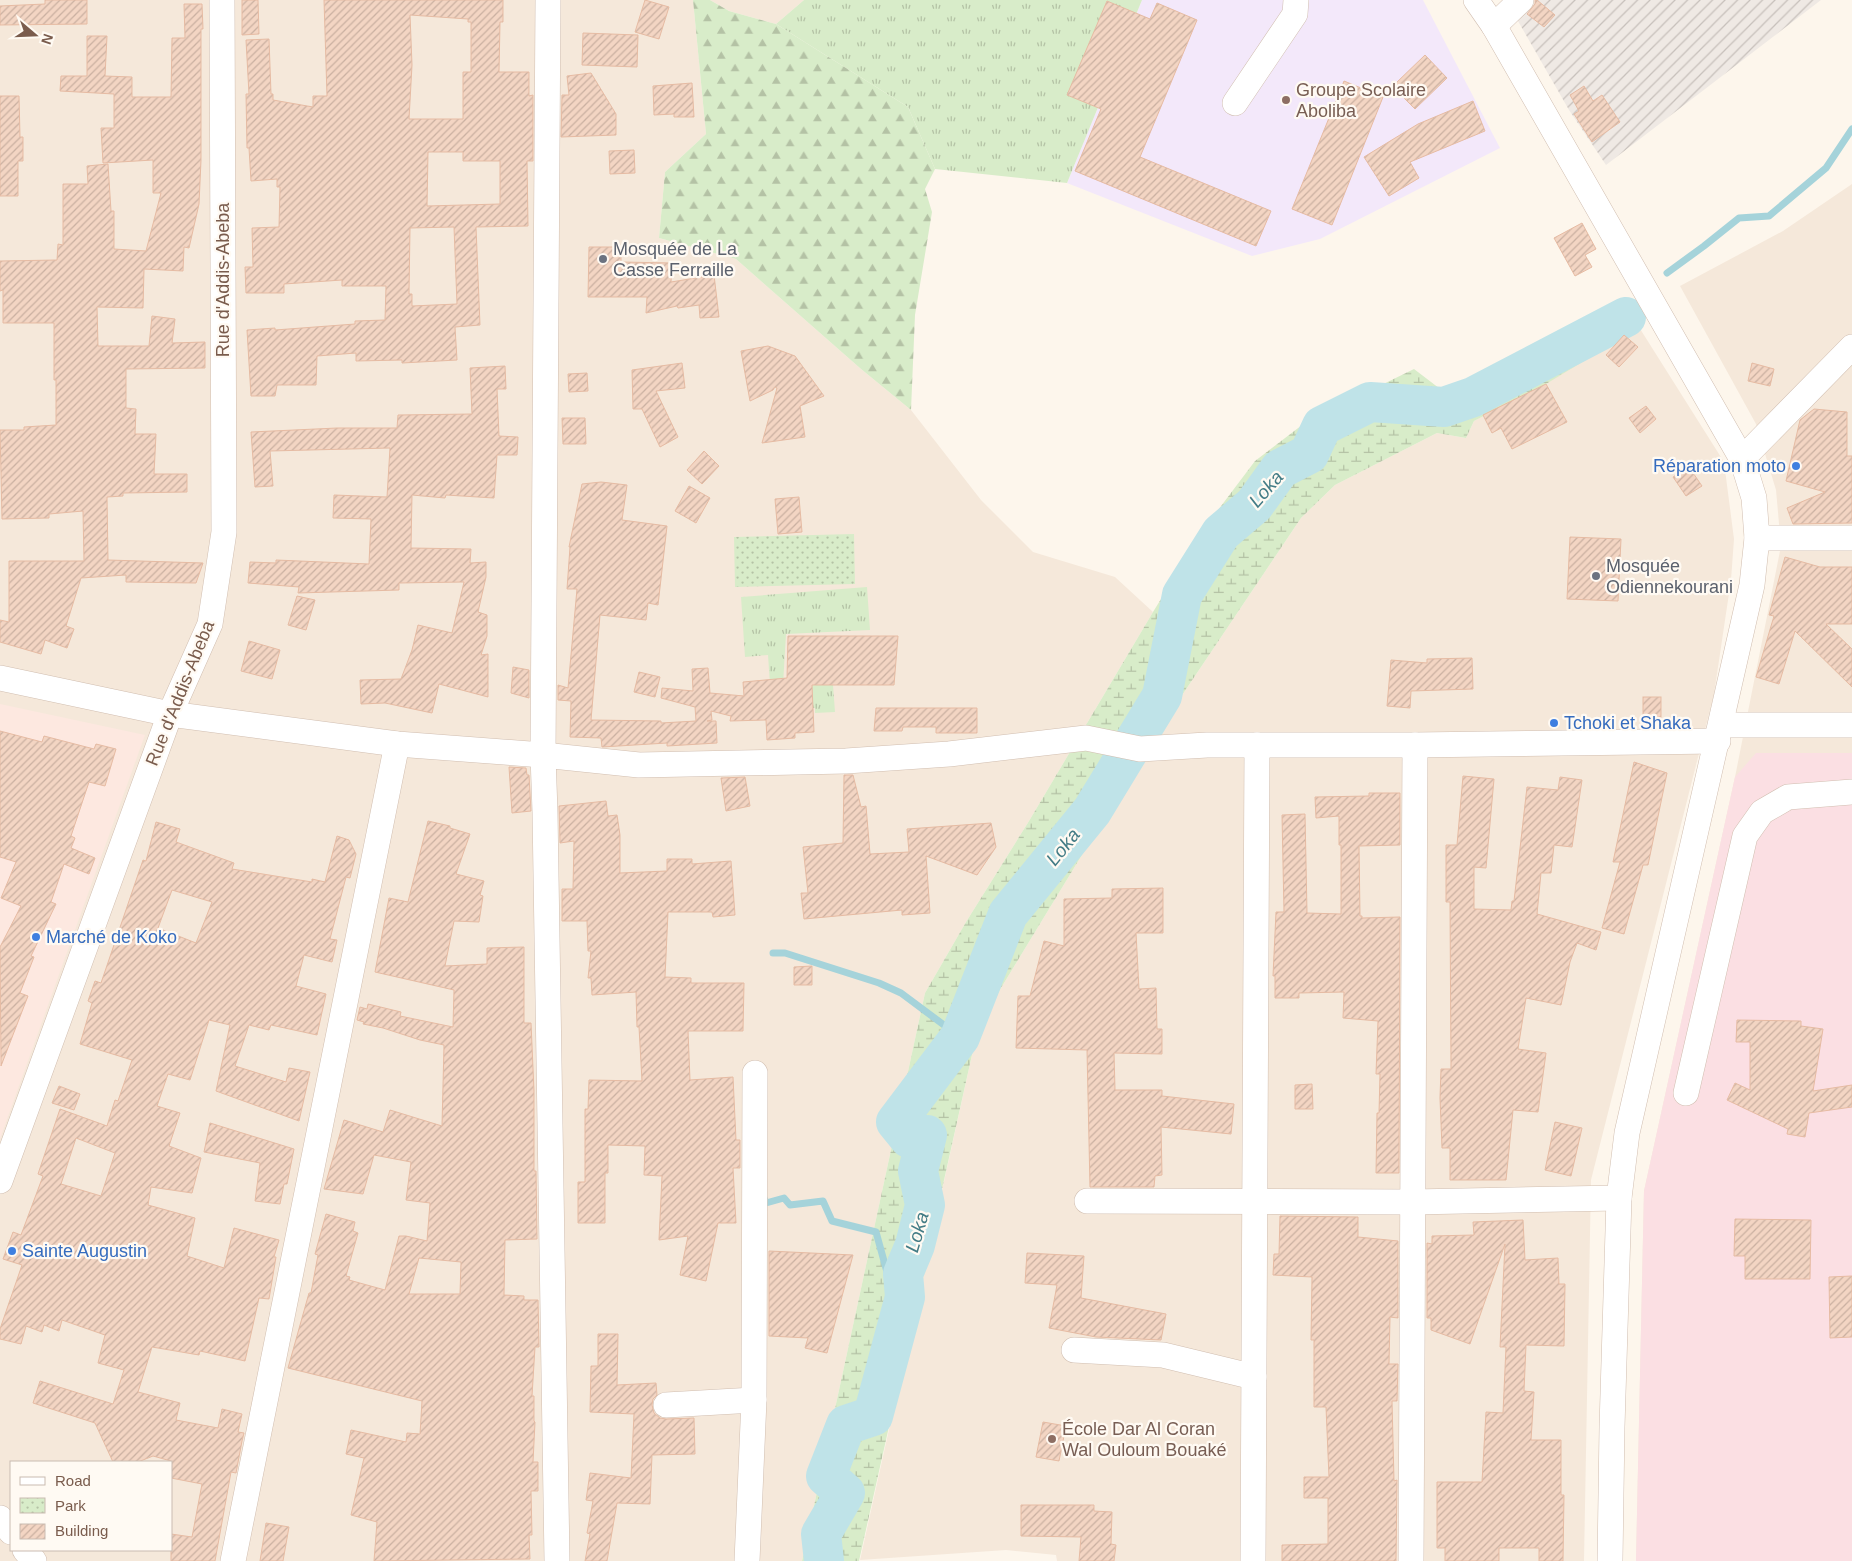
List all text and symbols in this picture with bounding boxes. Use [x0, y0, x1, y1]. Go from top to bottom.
north arrow [10, 10, 60, 60]
text: N [38, 32, 57, 47]
place label: Groupe Scolaire Aboliba [1296, 80, 1426, 121]
marker: Groupe Scolaire Aboliba [1280, 94, 1292, 106]
street label: Rue d'Addis-Abeba [213, 202, 233, 357]
place label: Mosquée de La Casse Ferraille [613, 239, 738, 280]
marker: Mosquée de La Casse Ferraille [597, 253, 609, 265]
place label: Réparation moto [1653, 456, 1786, 476]
marker: Réparation moto [1790, 460, 1802, 472]
water label: Loka [1245, 467, 1287, 511]
place label: Mosquée Odiennekourani [1606, 556, 1733, 597]
marker: Mosquée Odiennekourani [1590, 570, 1602, 582]
street label: Rue d'Addis-Abeba [142, 617, 219, 768]
place label: Tchoki et Shaka [1564, 713, 1692, 733]
marker: Tchoki et Shaka [1548, 717, 1560, 729]
water label: Loka [1042, 824, 1084, 870]
place label: Marché de Koko [46, 927, 177, 947]
marker: Marché de Koko [30, 931, 42, 943]
water label: Loka [901, 1209, 933, 1255]
place label: Sainte Augustin [22, 1241, 147, 1261]
marker: Sainte Augustin [6, 1245, 18, 1257]
place label: École Dar Al Coran Wal Ouloum Bouaké [1062, 1419, 1226, 1460]
marker: École Dar Al Coran Wal Ouloum Bouaké [1046, 1433, 1058, 1445]
legend [10, 1461, 172, 1551]
text: Road [55, 1472, 91, 1489]
text: Park [55, 1497, 86, 1514]
text: Building [55, 1522, 108, 1539]

